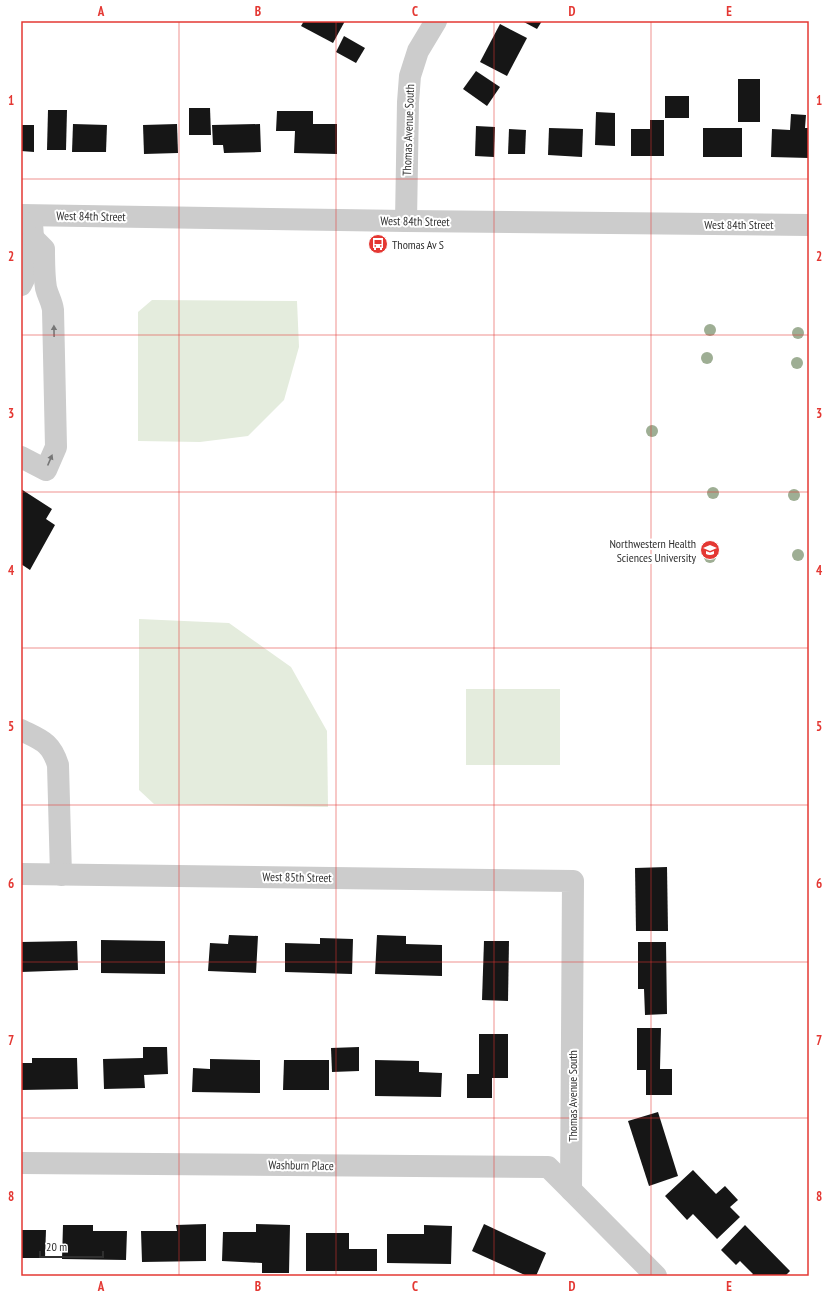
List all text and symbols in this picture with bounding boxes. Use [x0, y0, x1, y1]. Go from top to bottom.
text: A [97, 3, 105, 20]
text: B [255, 3, 261, 20]
text: C [412, 3, 418, 20]
text: D [569, 3, 576, 20]
text: E [726, 3, 732, 20]
street label: Thomas Avenue South [399, 84, 417, 176]
text: 1 [8, 92, 14, 109]
text: 1 [816, 92, 822, 109]
street label: West 84th Street [56, 208, 126, 224]
street label: West 84th Street [380, 213, 450, 229]
street label: West 84th Street [704, 217, 774, 232]
bus stop icon: Thomas Av S [367, 233, 389, 255]
place label: Thomas Av S [392, 237, 444, 252]
text: 2 [8, 248, 14, 265]
text: 2 [816, 248, 822, 265]
one-way arrow [51, 324, 57, 337]
text: 3 [8, 405, 14, 422]
text: 3 [816, 405, 822, 422]
one-way arrow [47, 455, 53, 466]
place label: Northwestern Health Sciences University [609, 536, 696, 565]
school or university icon: Northwestern Health Sciences University [699, 539, 721, 561]
text: 4 [8, 562, 15, 579]
text: 4 [816, 562, 823, 579]
text: 5 [8, 718, 14, 735]
text: 5 [816, 718, 822, 735]
street label: West 85th Street [262, 869, 332, 885]
text: 6 [8, 875, 14, 892]
text: 6 [816, 875, 822, 892]
text: 7 [8, 1032, 14, 1049]
text: 7 [816, 1032, 822, 1049]
street label: Thomas Avenue South [565, 1050, 580, 1142]
street label: Washburn Place [268, 1157, 334, 1173]
text: 8 [8, 1188, 14, 1205]
text: 8 [816, 1188, 822, 1205]
scale bar [40, 1233, 103, 1259]
text: 20 m [46, 1239, 67, 1254]
text: A [97, 1278, 105, 1295]
text: B [255, 1278, 261, 1295]
text: C [412, 1278, 418, 1295]
text: D [569, 1278, 576, 1295]
text: E [726, 1278, 732, 1295]

